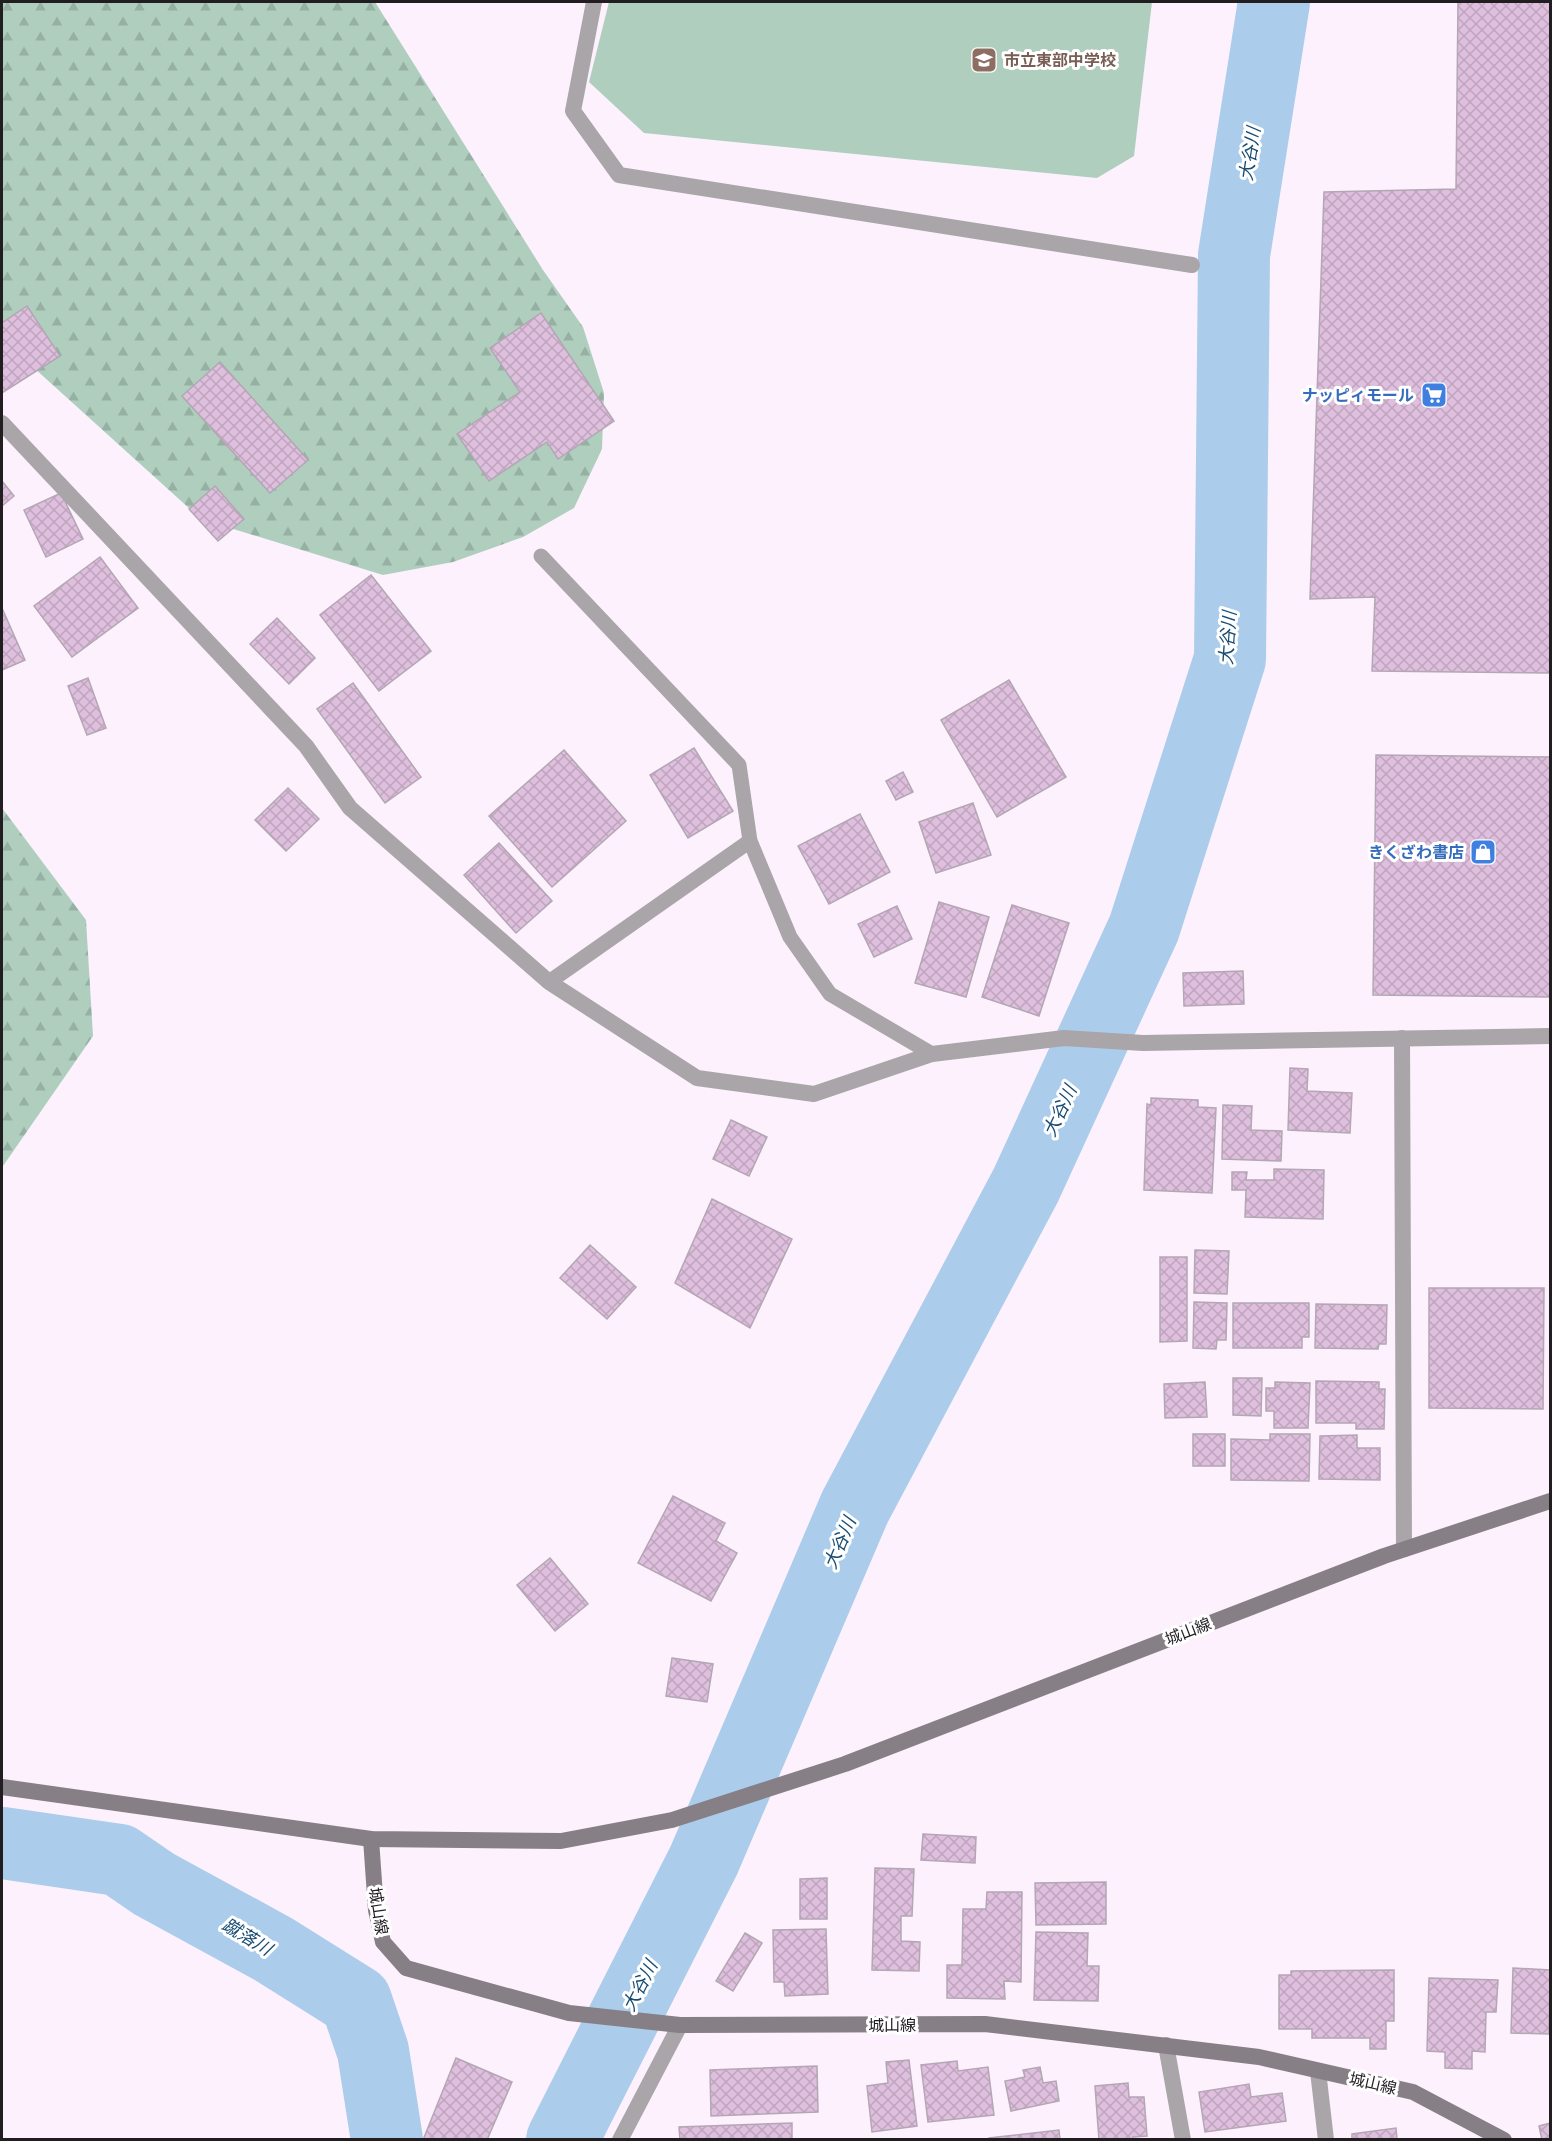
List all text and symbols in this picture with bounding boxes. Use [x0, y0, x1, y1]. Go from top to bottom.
school or university icon: 市立東部中学校 [969, 45, 999, 75]
place label: 市立東部中学校 [1004, 50, 1116, 71]
water label: 大谷川 [1234, 123, 1265, 182]
supermarket icon: ナッピィモール [1419, 380, 1449, 410]
place label: ナッピィモール [1302, 385, 1414, 406]
water label: 大谷川 [1214, 608, 1241, 666]
shop icon: きくざわ書店 [1468, 837, 1498, 867]
place label: きくざわ書店 [1368, 842, 1464, 863]
water label: 大谷川 [1038, 1080, 1082, 1140]
water label: 大谷川 [818, 1512, 861, 1572]
street label: 城山線 [1162, 1613, 1214, 1650]
street label: 城山線 [364, 1886, 393, 1936]
water label: 蹴落川 [218, 1913, 278, 1961]
water label: 大谷川 [617, 1955, 663, 2015]
street label: 城山線 [868, 2015, 916, 2036]
street label: 城山線 [1347, 2068, 1399, 2099]

